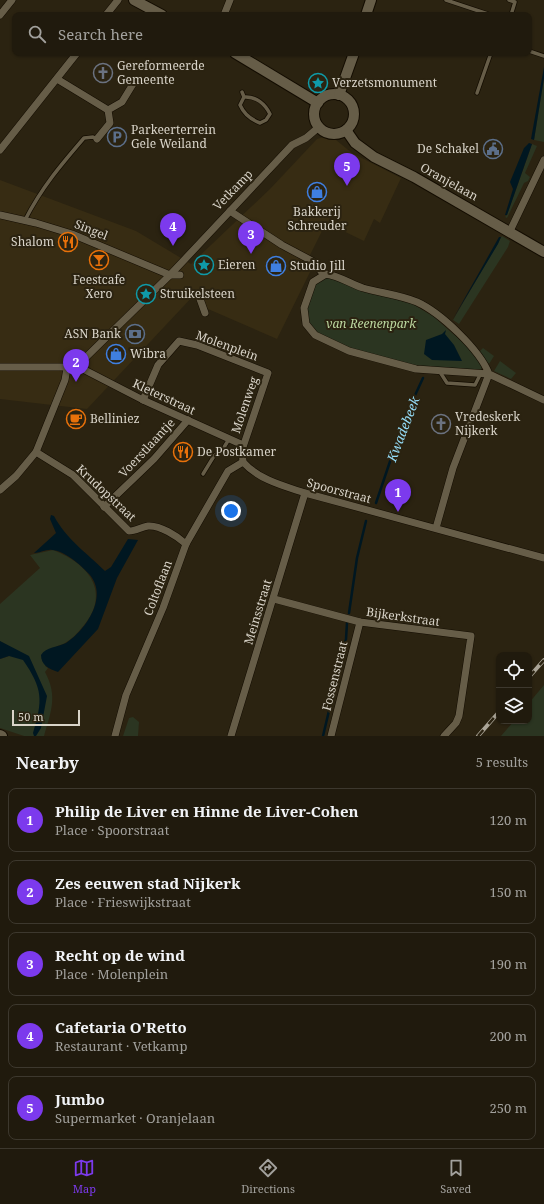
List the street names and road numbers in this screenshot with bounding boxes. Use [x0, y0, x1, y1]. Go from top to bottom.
street label: Oranjelaan [417, 159, 481, 205]
street label: Vetkamp [209, 166, 256, 214]
street label: Singel [72, 215, 111, 244]
street label: Molenplein [194, 326, 261, 365]
street label: Molenweg [227, 374, 262, 436]
street label: Kleterstraat [130, 375, 198, 419]
street label: Voerstlaantje [115, 414, 179, 481]
street label: Krudopstraat [73, 460, 140, 525]
street label: Spoorstraat [305, 474, 373, 507]
street label: Coltoflaan [139, 557, 176, 618]
street label: Meinsstraat [240, 577, 276, 647]
street label: Bijkerkstraat [365, 603, 441, 630]
street label: Fossenstraat [318, 639, 351, 713]

